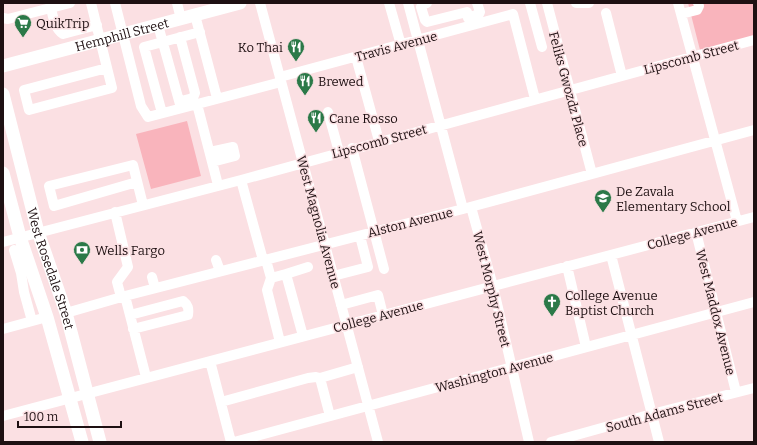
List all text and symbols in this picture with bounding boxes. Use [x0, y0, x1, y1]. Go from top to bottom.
supermarket icon: QuikTrip [13, 13, 33, 38]
street label: Hemphill Street [74, 15, 171, 55]
place label: QuikTrip [36, 16, 90, 31]
street label: Travis Avenue [353, 28, 439, 65]
street label: Feliks Gwozdz Place [546, 30, 591, 148]
restaurant icon: Ko Thai [286, 37, 306, 62]
street label: Lipscomb Street [642, 37, 741, 77]
place label: Ko Thai [238, 40, 283, 55]
restaurant icon: Brewed [295, 71, 315, 96]
place label: Brewed [318, 74, 364, 89]
restaurant icon: Cane Rosso [306, 108, 326, 133]
place label: Cane Rosso [329, 111, 398, 126]
street label: Lipscomb Street [330, 121, 429, 161]
street label: West Magnolia Avenue [294, 154, 344, 290]
place label: De Zavala Elementary School [616, 184, 731, 214]
school or university icon: De Zavala Elementary School [593, 188, 613, 213]
street label: Alston Avenue [366, 205, 454, 240]
street label: West Rosedale Street [24, 206, 77, 331]
street label: College Avenue [645, 214, 739, 253]
street label: West Morphy Street [470, 230, 513, 349]
bank icon: Wells Fargo [72, 240, 92, 265]
place label: Wells Fargo [95, 243, 165, 258]
street label: West Maddox Avenue [693, 248, 738, 377]
place label: College Avenue Baptist Church [565, 288, 658, 318]
church icon: College Avenue Baptist Church [542, 292, 562, 317]
street label: College Avenue [331, 297, 425, 336]
street label: Washington Avenue [434, 350, 555, 395]
street label: South Adams Street [604, 390, 724, 435]
scale bar [18, 403, 121, 429]
text: 100 m [24, 410, 59, 424]

